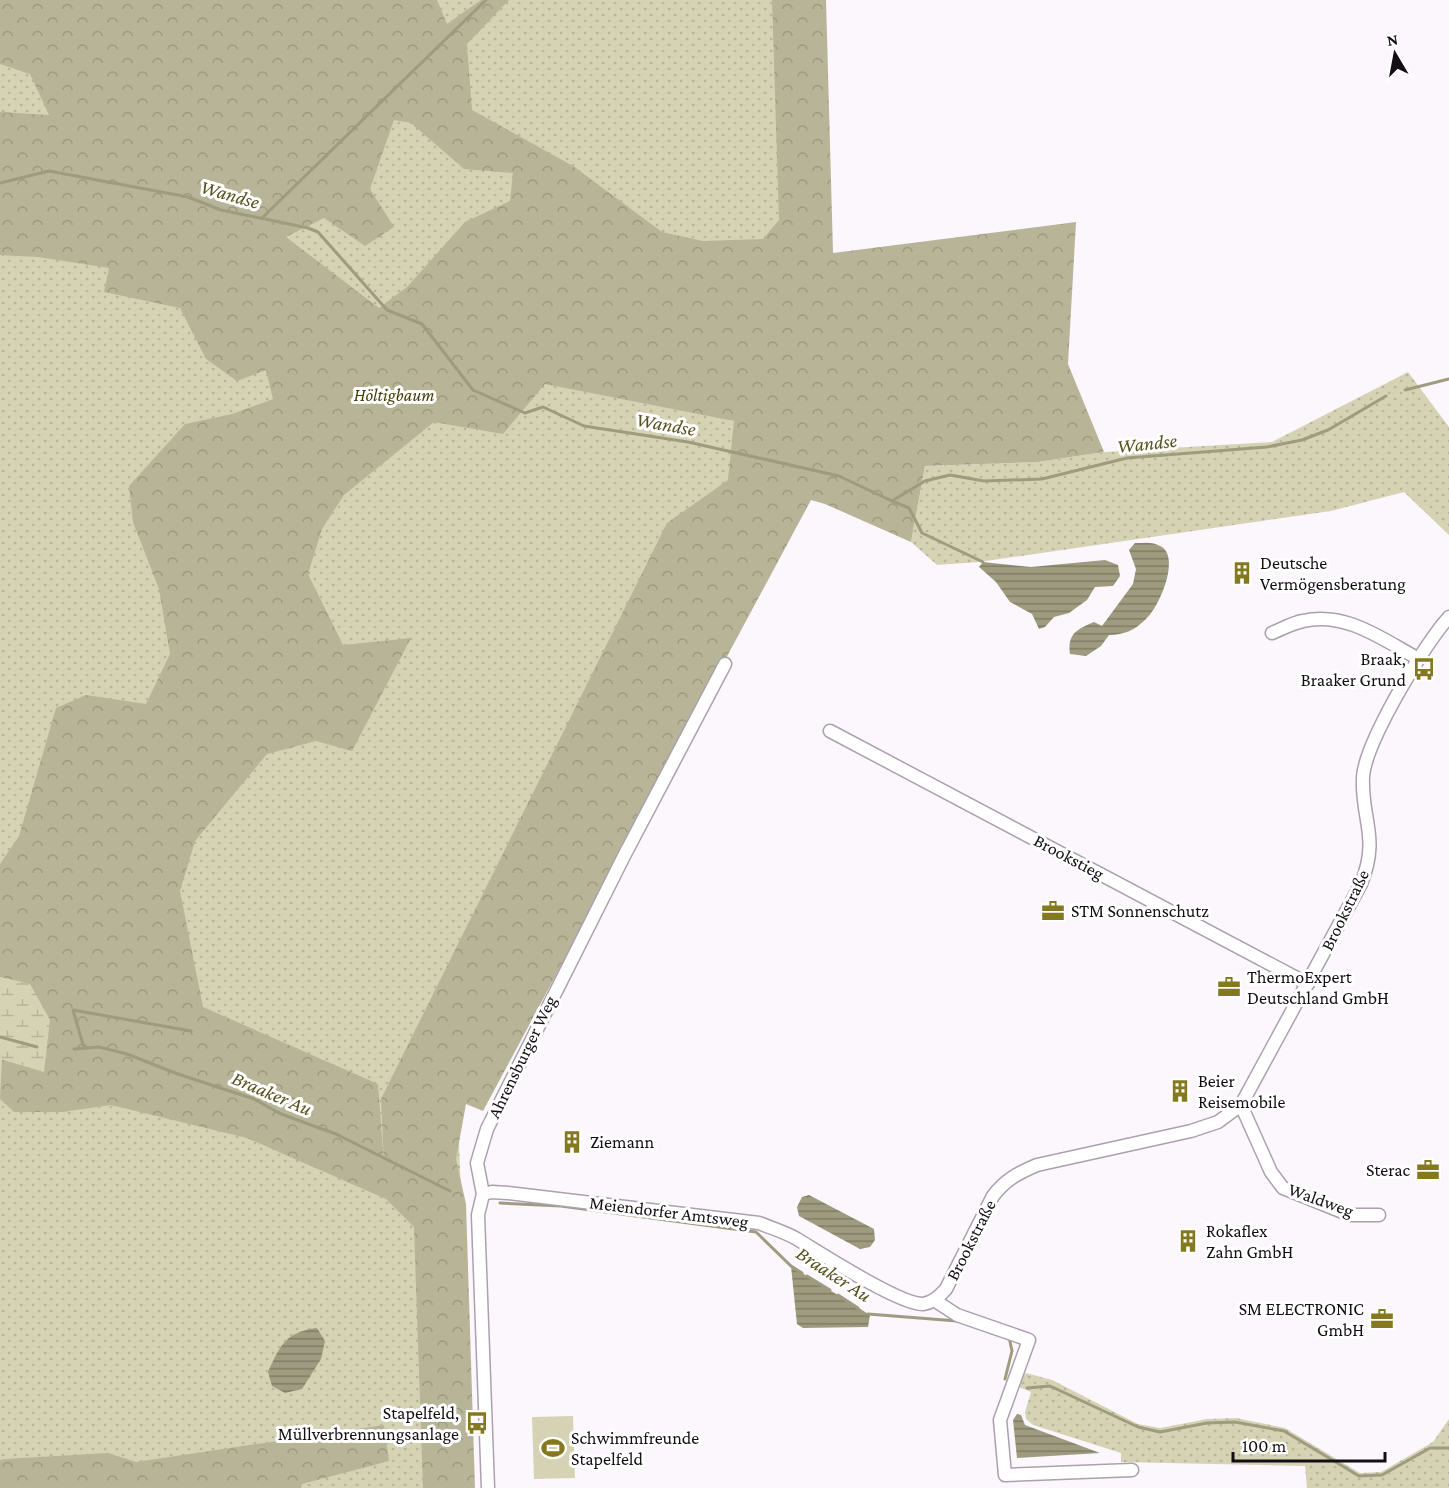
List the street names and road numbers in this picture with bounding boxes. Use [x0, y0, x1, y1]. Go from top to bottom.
street label: Brookstieg [1030, 830, 1108, 884]
street label: Brookstraße [1317, 866, 1373, 954]
street label: Ahrensburger Weg [484, 992, 560, 1122]
street label: Waldweg [1286, 1179, 1357, 1221]
street label: Meiendorfer Amtsweg [588, 1192, 750, 1232]
street label: Brookstraße [942, 1196, 1000, 1284]

